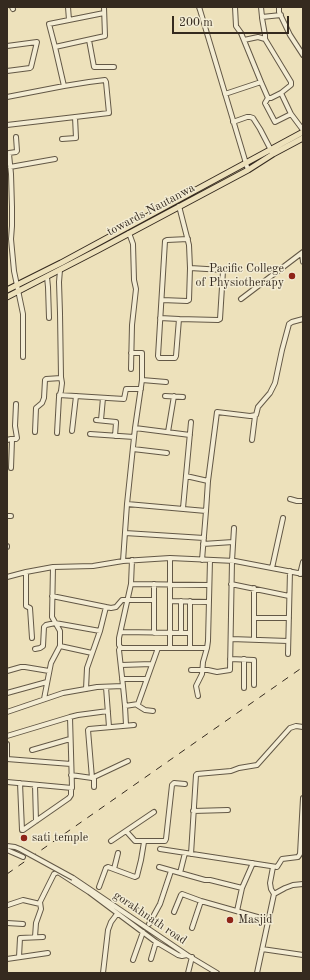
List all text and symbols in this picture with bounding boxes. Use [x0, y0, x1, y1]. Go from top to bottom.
scale bar [174, 8, 291, 34]
text: 200 m [179, 17, 213, 29]
street label: towards Nautanwa [105, 181, 197, 239]
place label: Pacific College of Physiotherapy [196, 262, 284, 290]
marker: Pacific College of Physiotherapy [287, 271, 297, 281]
place label: sati temple [32, 831, 88, 845]
marker: sati temple [19, 833, 29, 843]
street label: gorakhnath road [110, 888, 190, 948]
place label: Masjid [238, 913, 273, 927]
marker: Masjid [225, 915, 235, 925]

